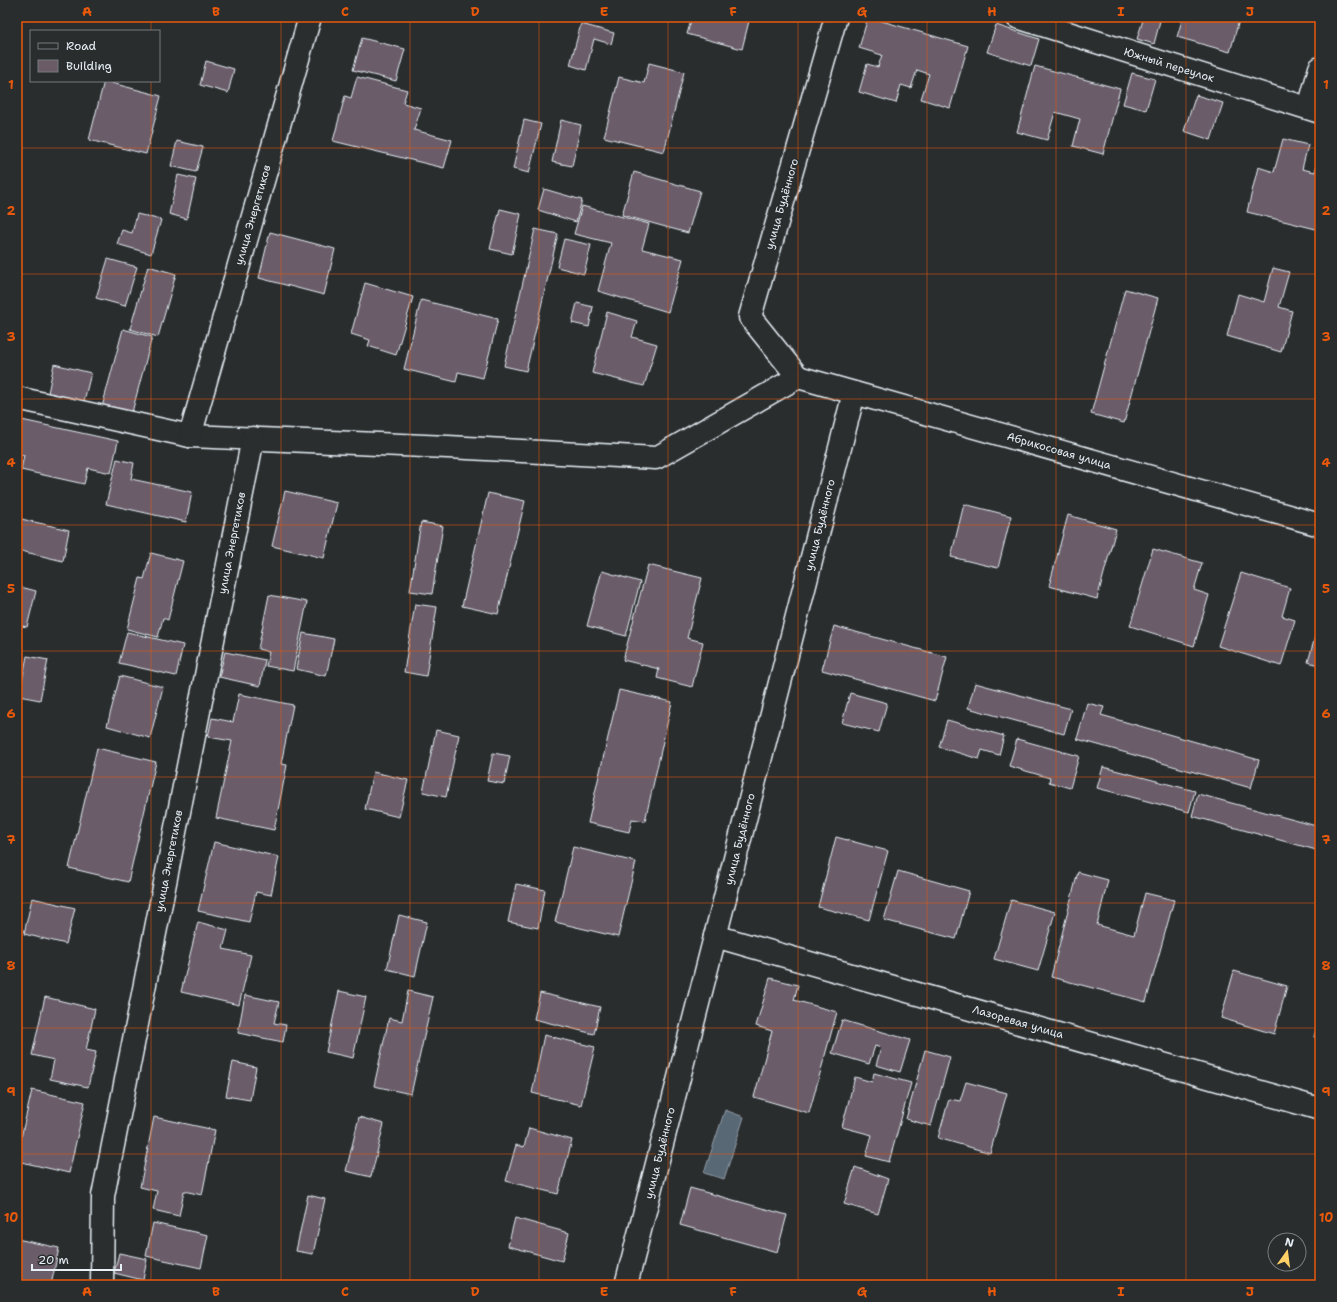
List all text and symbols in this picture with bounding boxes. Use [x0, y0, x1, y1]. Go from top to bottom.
text: A [82, 3, 92, 20]
text: B [212, 3, 220, 20]
text: C [341, 3, 349, 20]
text: D [470, 3, 480, 20]
text: E [600, 3, 609, 20]
text: F [729, 3, 737, 20]
text: G [857, 3, 868, 20]
text: H [987, 3, 997, 20]
text: I [1117, 3, 1125, 20]
text: J [1246, 3, 1254, 20]
legend [30, 30, 160, 82]
text: Road [66, 38, 97, 54]
street label: Южный переулок [1122, 44, 1216, 86]
text: Building [66, 58, 112, 74]
text: 1 [8, 76, 14, 93]
text: 1 [1323, 76, 1329, 93]
street label: улица Будённого [762, 156, 802, 251]
street label: улица Энергетиков [232, 163, 275, 267]
text: 2 [6, 202, 16, 219]
text: 2 [1321, 202, 1331, 219]
text: 3 [6, 328, 16, 345]
text: 3 [1321, 328, 1331, 345]
street label: Абрикосовая улица [1005, 429, 1113, 473]
text: 4 [6, 454, 16, 471]
text: 4 [1321, 454, 1331, 471]
street label: улица Будённого [801, 477, 839, 572]
street label: улица Энергетиков [215, 491, 249, 595]
text: 5 [7, 580, 15, 597]
text: 5 [1322, 580, 1330, 597]
text: 6 [6, 705, 16, 722]
text: 6 [1321, 705, 1331, 722]
street label: улица Будённого [721, 791, 759, 886]
street label: улица Энергетиков [152, 809, 186, 913]
text: 7 [6, 831, 16, 848]
text: 7 [1321, 831, 1331, 848]
text: 8 [6, 957, 16, 974]
text: 8 [1321, 957, 1331, 974]
street label: Лазоревая улица [971, 1002, 1066, 1042]
text: 9 [6, 1083, 16, 1100]
text: 9 [1321, 1083, 1331, 1100]
street label: улица Будённого [641, 1105, 679, 1200]
text: 10 [4, 1209, 18, 1226]
text: 10 [1319, 1209, 1333, 1226]
north arrow [1267, 1232, 1307, 1272]
text: N [1283, 1234, 1296, 1251]
scale bar [32, 1246, 121, 1272]
text: 20 m [38, 1252, 69, 1268]
text: A [82, 1283, 92, 1300]
text: B [212, 1283, 220, 1300]
text: C [341, 1283, 349, 1300]
text: D [470, 1283, 480, 1300]
text: E [600, 1283, 609, 1300]
text: F [729, 1283, 737, 1300]
text: G [857, 1283, 868, 1300]
text: H [987, 1283, 997, 1300]
text: I [1117, 1283, 1125, 1300]
text: J [1246, 1283, 1254, 1300]

